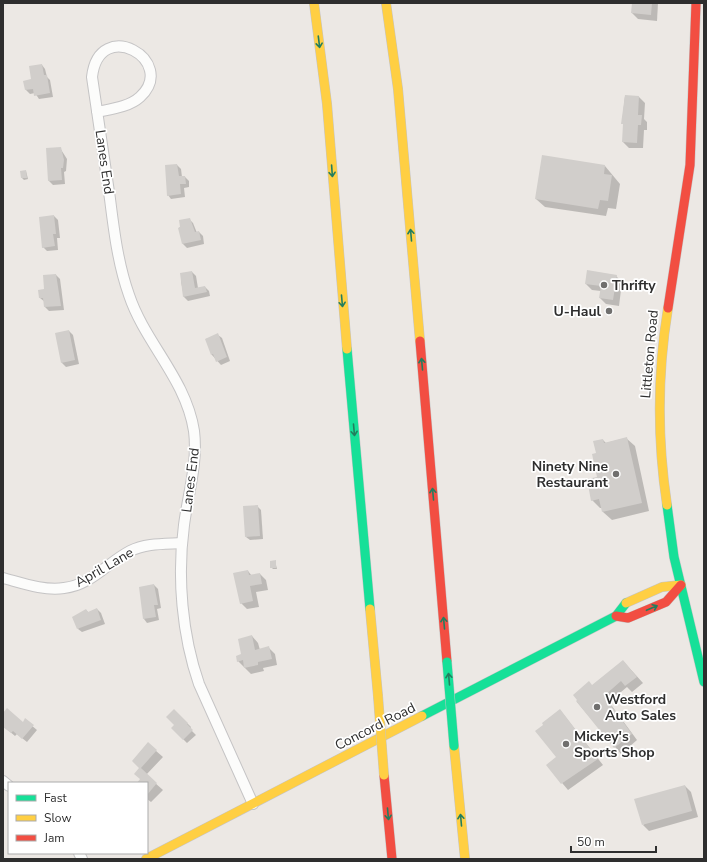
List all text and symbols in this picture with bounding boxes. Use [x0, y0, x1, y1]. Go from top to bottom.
one-way arrow [315, 35, 323, 48]
street label: Lanes End [91, 129, 118, 196]
one-way arrow [329, 164, 336, 177]
one-way arrow [407, 229, 414, 242]
place label: Thrifty [612, 276, 656, 295]
marker: Thrifty [599, 280, 609, 290]
one-way arrow [339, 294, 346, 307]
place label: U-Haul [554, 302, 602, 321]
marker: U-Haul [604, 306, 614, 316]
street label: Littleton Road [636, 309, 663, 399]
one-way arrow [418, 358, 425, 371]
one-way arrow [350, 423, 357, 436]
street label: Lanes End [177, 447, 204, 513]
place label: Ninety Nine Restaurant [532, 457, 609, 492]
marker: Ninety Nine Restaurant [611, 469, 621, 479]
one-way arrow [429, 488, 436, 501]
street label: April Lane [71, 543, 137, 592]
one-way arrow [645, 603, 657, 611]
one-way arrow [440, 617, 447, 630]
one-way arrow [445, 673, 452, 686]
place label: Westford Auto Sales [605, 690, 676, 725]
street label: Concord Road [332, 698, 419, 755]
marker: Westford Auto Sales [592, 702, 602, 712]
place label: Mickey's Sports Shop [574, 727, 655, 762]
marker: Mickey's Sports Shop [561, 739, 571, 749]
legend [8, 782, 148, 854]
text: Fast [44, 790, 67, 806]
one-way arrow [384, 807, 391, 820]
text: Slow [44, 810, 72, 826]
one-way arrow [457, 814, 465, 827]
scale bar [571, 828, 656, 854]
text: Jam [43, 830, 65, 846]
text: 50 m [577, 834, 605, 850]

